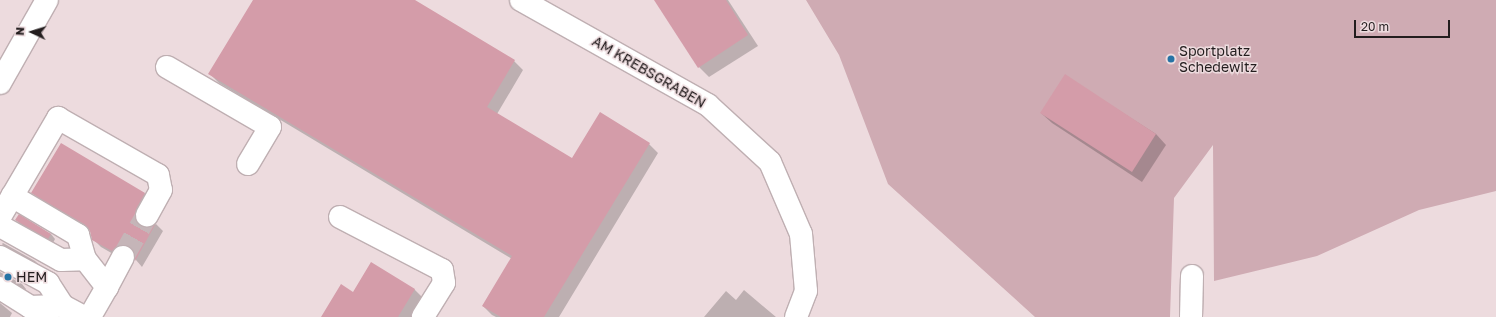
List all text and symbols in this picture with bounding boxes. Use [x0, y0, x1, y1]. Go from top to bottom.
north arrow [12, 12, 52, 52]
scale bar [1356, 12, 1452, 38]
text: 20 m [1361, 19, 1389, 34]
text: N [13, 26, 26, 36]
street label: AM KREBSGRABEN [589, 33, 709, 111]
place label: Sportplatz Schedewitz [1179, 43, 1257, 76]
marker: Sportplatz Schedewitz [1166, 54, 1176, 64]
place label: HEM [16, 269, 47, 285]
marker: HEM [3, 272, 13, 282]

